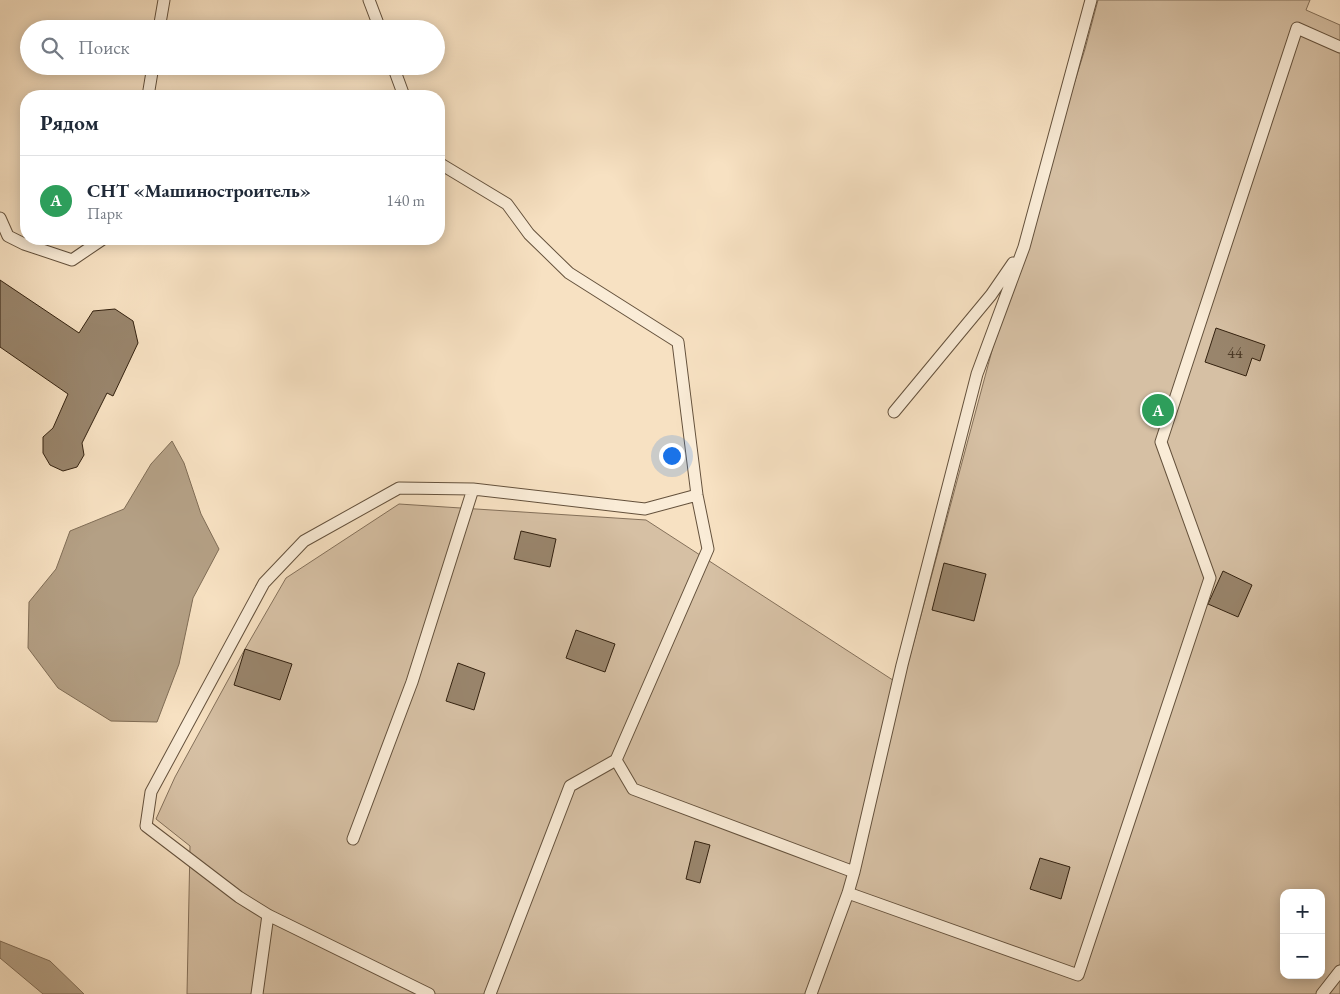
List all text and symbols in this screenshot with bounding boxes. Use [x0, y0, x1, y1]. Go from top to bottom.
search box [20, 20, 445, 75]
icon: search [38, 34, 66, 62]
text: Поиск [78, 35, 130, 60]
text: Рядом [40, 109, 99, 136]
text: СНТ «Машиностроитель» [87, 178, 311, 203]
text: A [50, 190, 62, 211]
text: 140 m [386, 190, 425, 211]
text: Парк [87, 203, 123, 224]
house number: 44 [1227, 342, 1243, 363]
pin: A [1142, 391, 1174, 429]
your location [659, 443, 685, 469]
map controls [1280, 889, 1325, 979]
button: + [1280, 889, 1325, 934]
button: − [1280, 934, 1325, 979]

